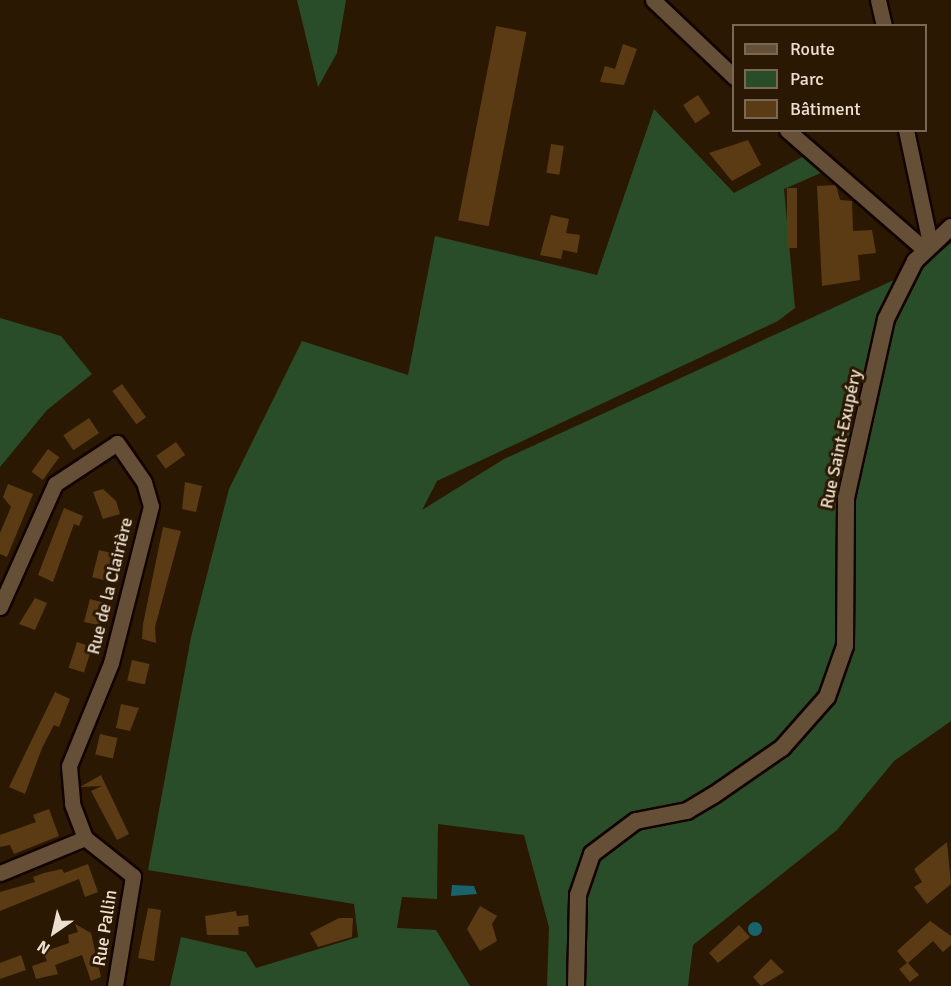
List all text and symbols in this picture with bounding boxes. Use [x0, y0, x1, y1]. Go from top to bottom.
legend [732, 24, 927, 132]
text: Route [790, 38, 835, 60]
text: Parc [790, 68, 824, 90]
text: Bâtiment [790, 98, 861, 120]
street label: Rue Saint-Exupéry [816, 367, 866, 511]
street label: Rue de la Clairière [83, 515, 137, 657]
street label: Rue Pallin [88, 888, 122, 968]
north arrow [24, 902, 84, 962]
text: N [34, 936, 54, 958]

